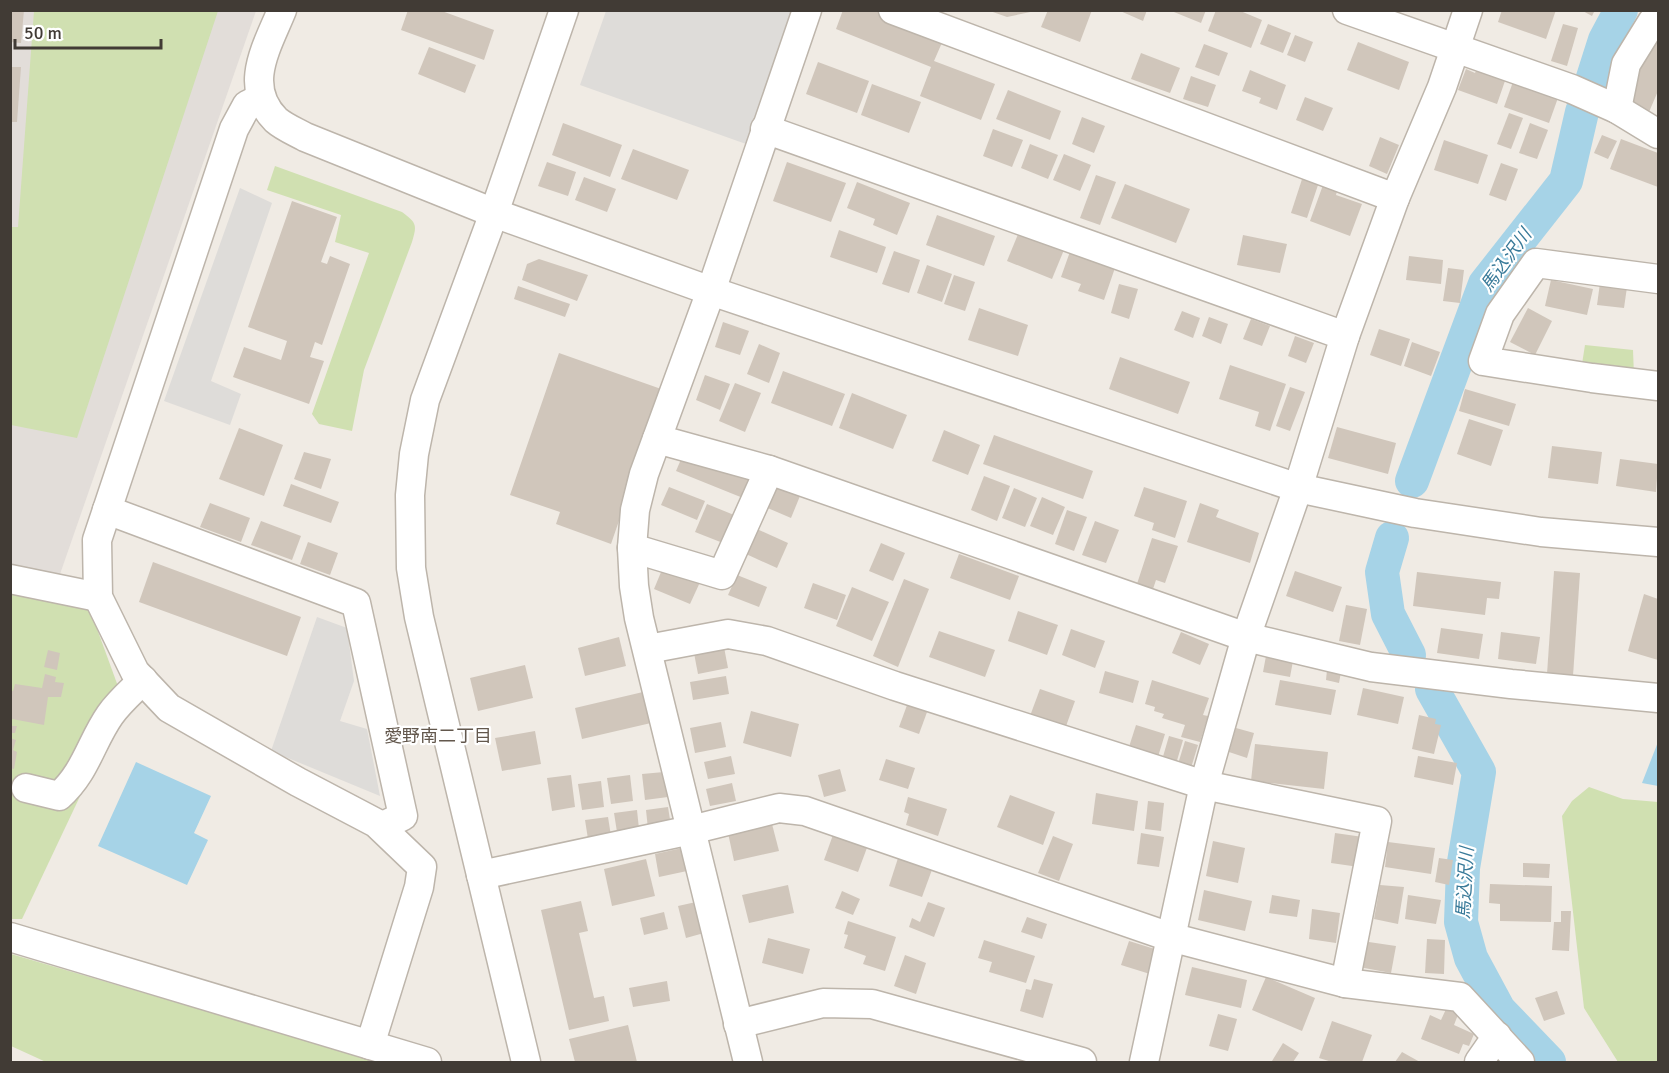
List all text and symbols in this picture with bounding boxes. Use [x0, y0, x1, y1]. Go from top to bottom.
scale bar [15, 12, 160, 50]
text: 50 m [24, 22, 62, 44]
water label: 馬込沢川 [1476, 223, 1537, 296]
district label: 愛野南二丁目 [384, 725, 492, 747]
water label: 馬込沢川 [1452, 844, 1478, 920]

